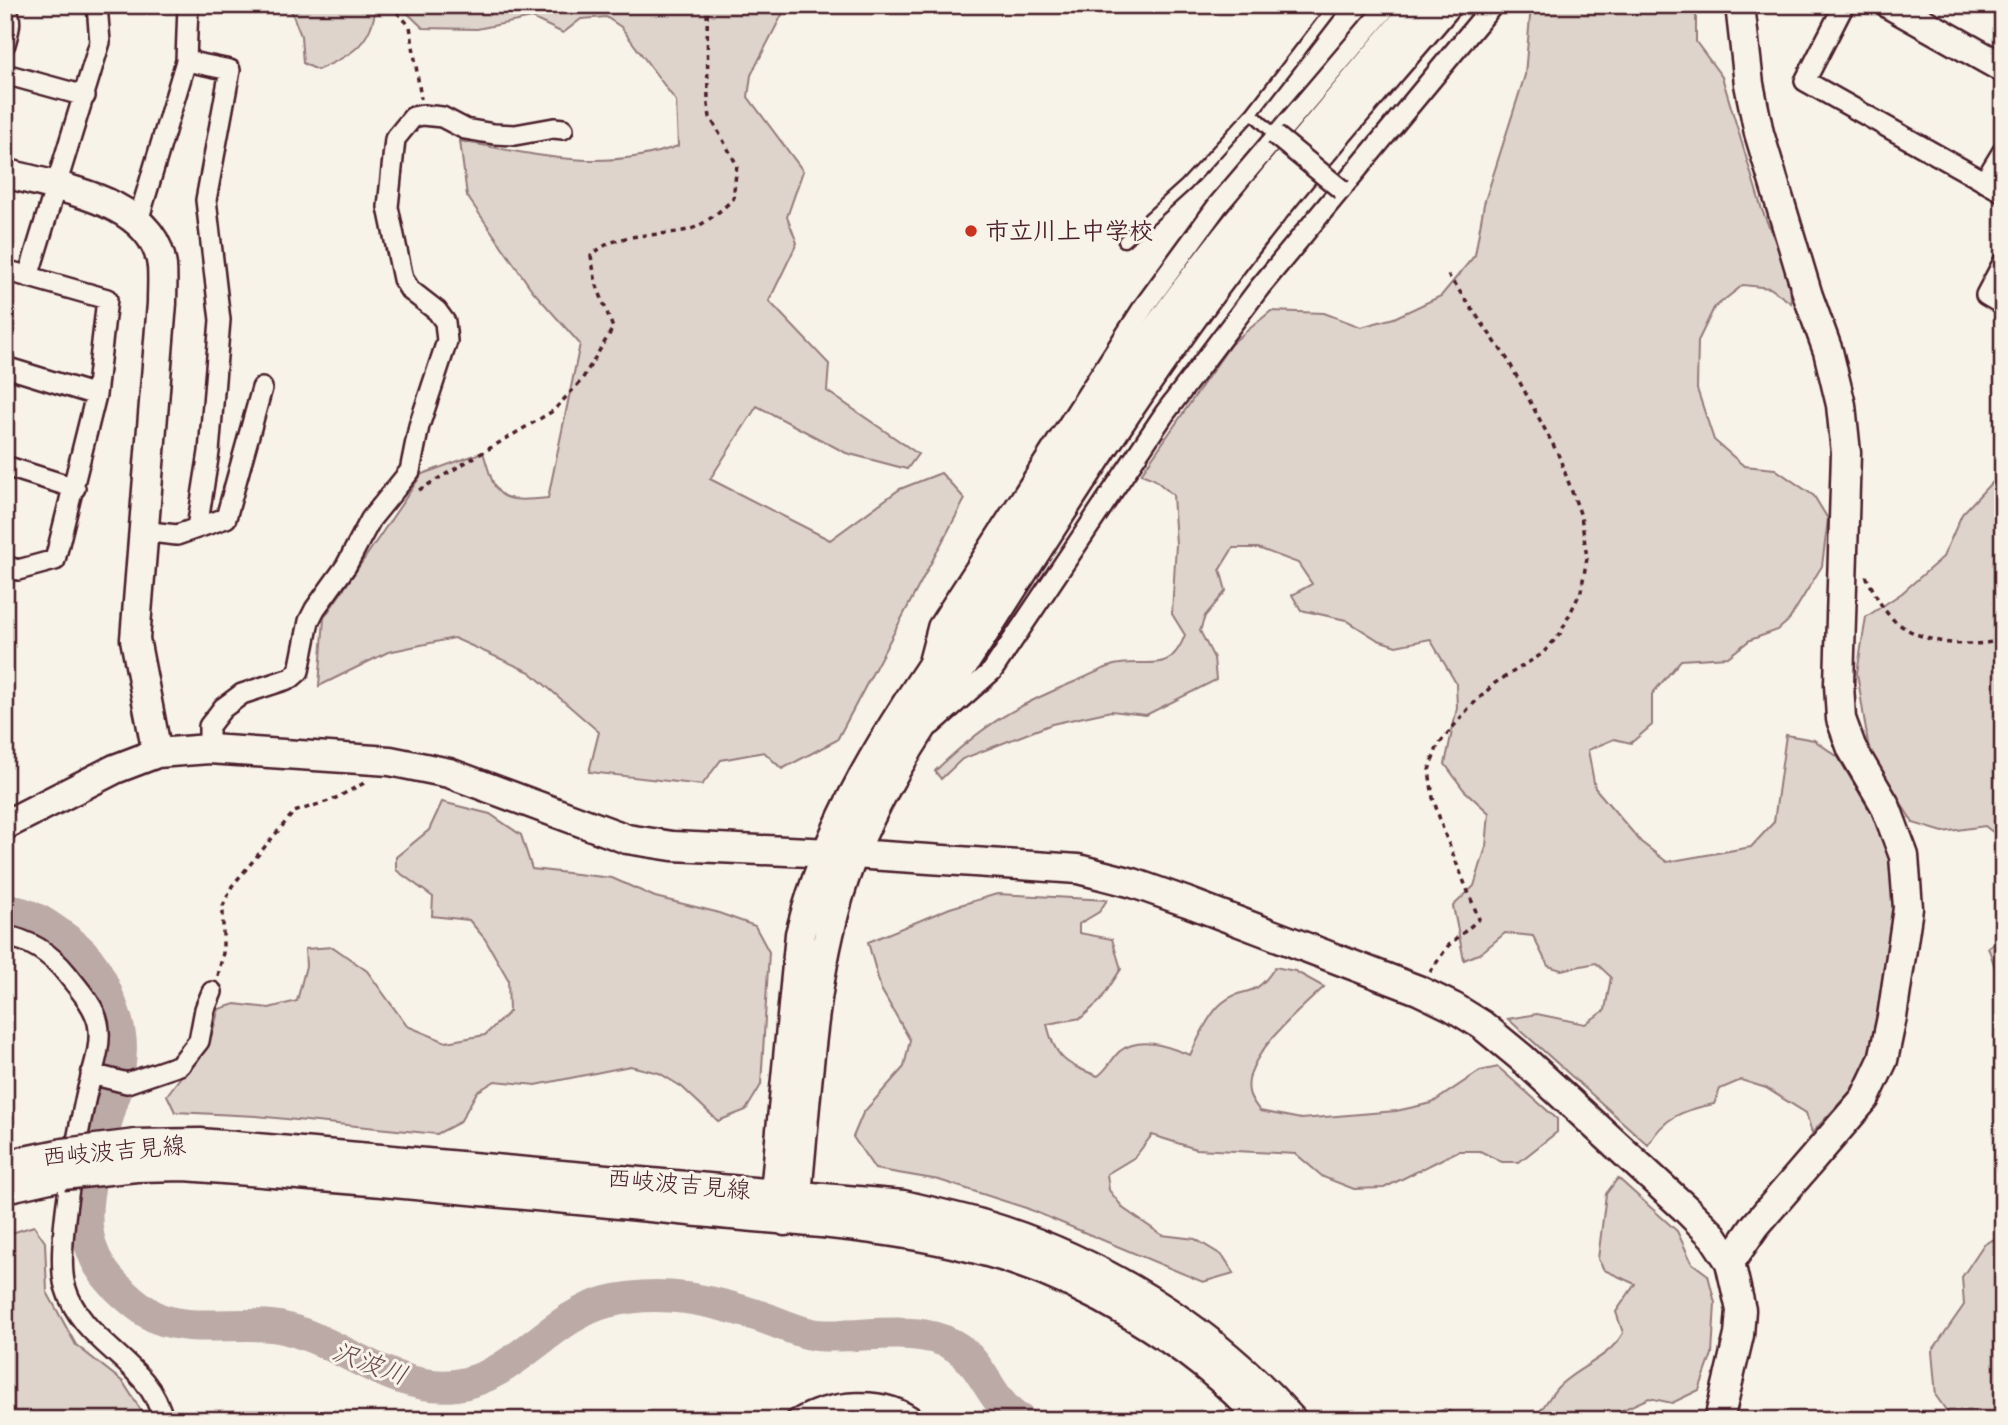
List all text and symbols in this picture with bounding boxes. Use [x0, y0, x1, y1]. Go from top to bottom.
place label: 市立川上中学校 [985, 216, 1153, 246]
marker: 市立川上中学校 [963, 223, 979, 239]
street label: 西岐波吉見線 [41, 1130, 187, 1172]
street label: 西岐波吉見線 [606, 1163, 752, 1205]
water label: 沢波川 [328, 1335, 412, 1392]

